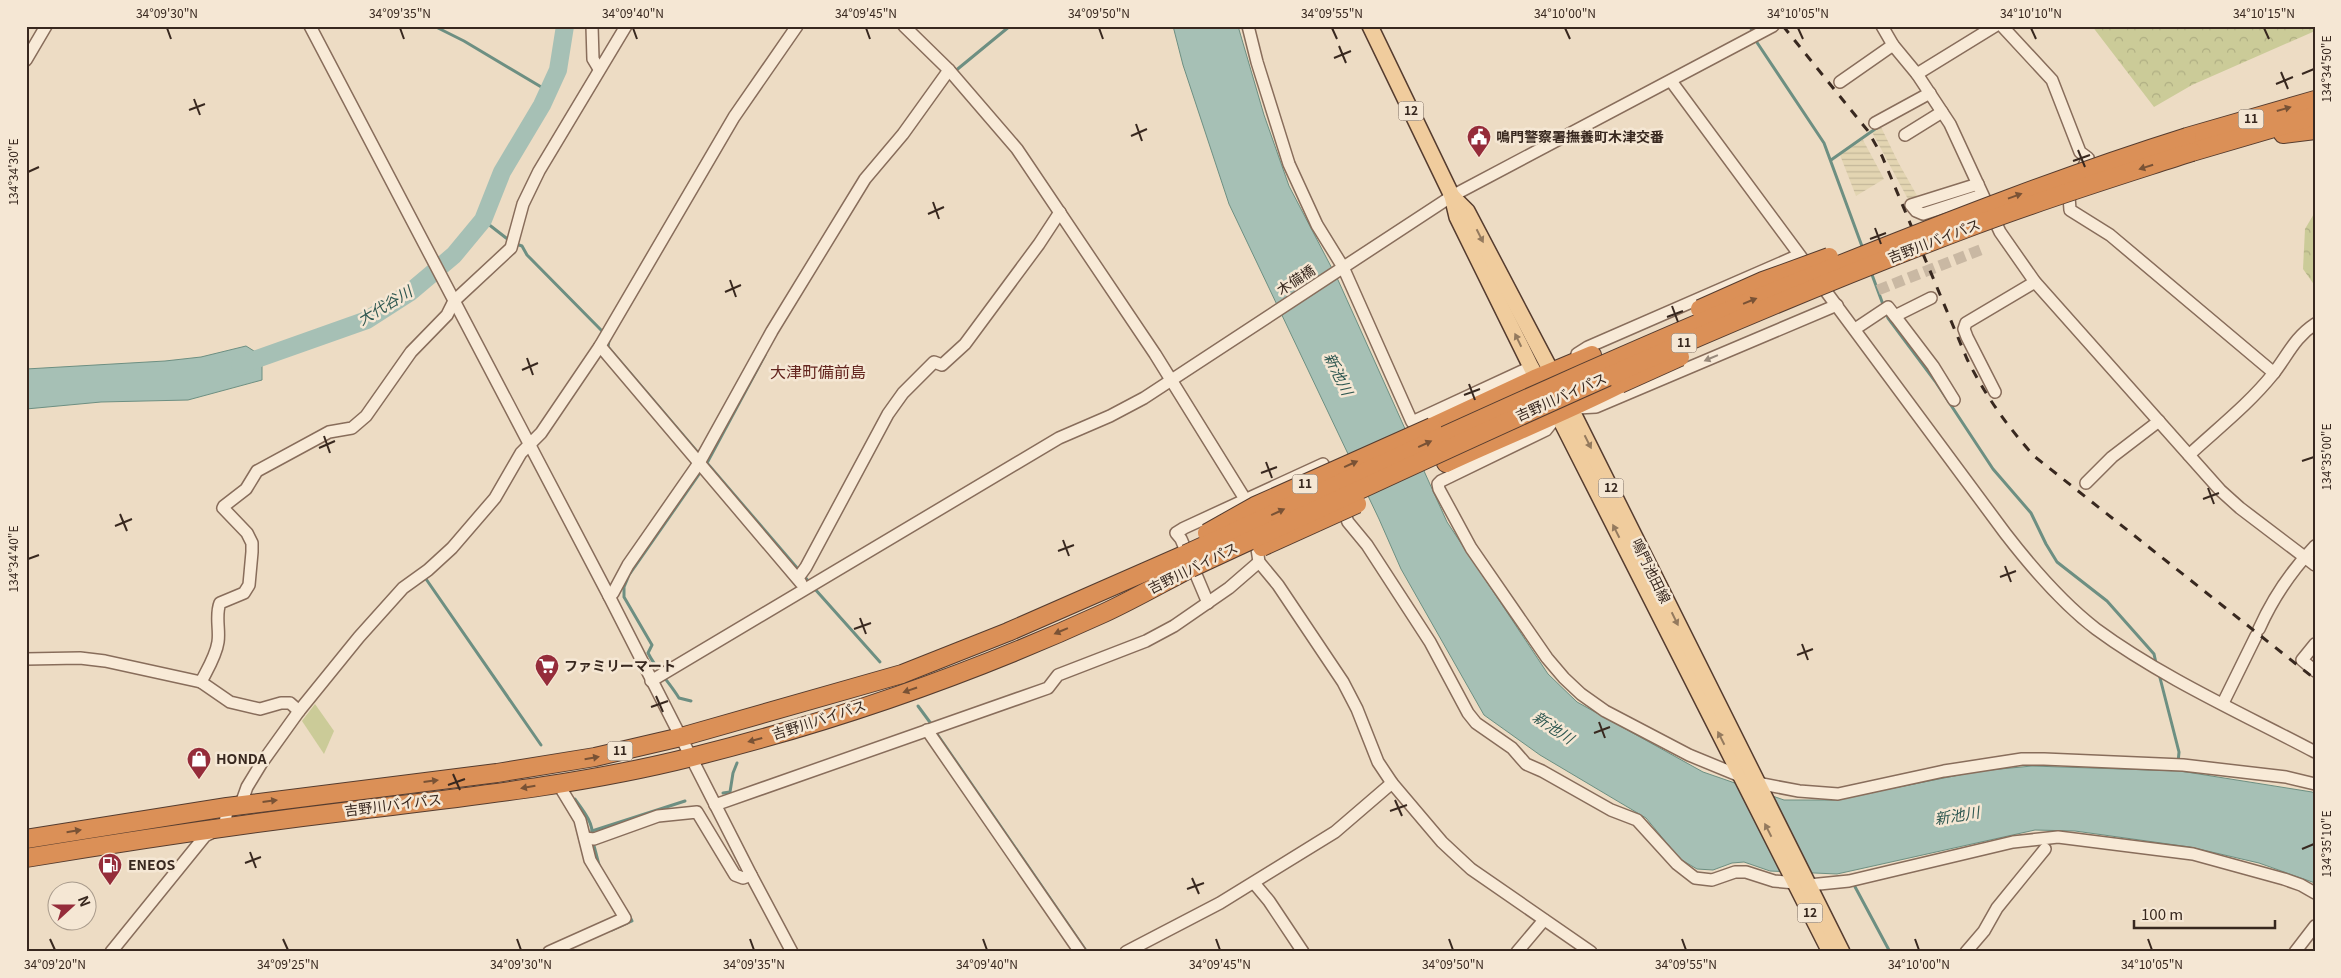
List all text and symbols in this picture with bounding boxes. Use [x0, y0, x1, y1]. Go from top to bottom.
text: 34°09'30"N [136, 4, 198, 21]
text: 34°09'35"N [369, 4, 431, 21]
text: 34°09'40"N [602, 4, 664, 21]
text: 34°09'45"N [835, 4, 897, 21]
text: 34°09'50"N [1068, 4, 1130, 21]
text: 34°09'55"N [1301, 4, 1363, 21]
text: 34°10'00"N [1534, 4, 1596, 21]
text: 34°10'05"N [1767, 4, 1829, 21]
text: 34°10'10"N [2000, 4, 2062, 21]
text: 34°10'15"N [2233, 4, 2295, 21]
text: 134°34'50"E [2317, 35, 2334, 103]
road number: 12 [1398, 102, 1424, 120]
one-way arrow [2277, 105, 2292, 113]
road number: 11 [2238, 110, 2264, 128]
public building icon: 鳴門警察署撫養町木津交番 [1466, 124, 1492, 158]
place label: 鳴門警察署撫養町木津交番 [1496, 126, 1664, 146]
text: 134°34'30"E [4, 138, 21, 206]
one-way arrow [2138, 164, 2153, 171]
one-way arrow [2008, 192, 2023, 200]
street label: 吉野川バイパス [1884, 213, 1983, 267]
one-way arrow [1476, 229, 1484, 243]
street label: 木備橋 [1272, 259, 1319, 299]
water label: 大代谷川 [353, 279, 417, 329]
one-way arrow [1743, 297, 1758, 305]
one-way arrow [1514, 333, 1522, 347]
road number: 11 [1672, 333, 1696, 352]
water label: 新池川 [1320, 349, 1360, 400]
one-way arrow [1704, 354, 1718, 362]
district label: 大津町備前島 [770, 359, 866, 383]
street label: 吉野川バイパス [1512, 367, 1609, 425]
text: 134°35'00"E [2317, 423, 2334, 491]
one-way arrow [1584, 435, 1592, 449]
one-way arrow [1418, 440, 1432, 448]
one-way arrow [1344, 459, 1358, 467]
road number: 11 [1292, 474, 1318, 494]
road number: 12 [1598, 478, 1624, 498]
one-way arrow [1271, 508, 1285, 516]
one-way arrow [1612, 524, 1620, 538]
text: 134°34'40"E [4, 525, 21, 593]
street label: 鳴門池田線 [1628, 535, 1676, 606]
street label: 吉野川バイパス [1144, 537, 1241, 598]
one-way arrow [1671, 612, 1679, 626]
one-way arrow [1054, 628, 1068, 636]
supermarket icon: ファミリーマート [534, 653, 560, 687]
place label: ファミリーマート [564, 655, 676, 675]
one-way arrow [902, 686, 917, 694]
street label: 吉野川バイパス [769, 694, 868, 744]
water label: 新池川 [1529, 705, 1580, 749]
one-way arrow [1717, 731, 1725, 746]
one-way arrow [748, 736, 763, 744]
road number: 11 [608, 741, 632, 760]
shop icon: HONDA [186, 746, 212, 780]
place label: HONDA [216, 748, 268, 768]
one-way arrow [584, 753, 600, 761]
one-way arrow [423, 777, 439, 785]
one-way arrow [519, 784, 535, 792]
street label: 吉野川バイパス [343, 788, 443, 820]
one-way arrow [262, 797, 278, 805]
water label: 新池川 [1933, 800, 1983, 828]
text: 134°35'10"E [2317, 810, 2334, 878]
one-way arrow [1764, 823, 1772, 837]
one-way arrow [67, 827, 83, 835]
fuel station icon: ENEOS [97, 852, 123, 886]
place label: ENEOS [128, 854, 175, 874]
north arrow [48, 880, 98, 930]
text: N [74, 892, 96, 909]
scale bar [2134, 898, 2275, 930]
text: 100 m [2141, 903, 2183, 924]
road number: 12 [1798, 904, 1822, 922]
text: 34°09'20"N [24, 955, 86, 972]
text: 34°09'25"N [257, 955, 319, 972]
text: 34°09'30"N [490, 955, 552, 972]
text: 34°09'35"N [723, 955, 785, 972]
text: 34°09'40"N [956, 955, 1018, 972]
text: 34°09'45"N [1189, 955, 1251, 972]
text: 34°09'50"N [1422, 955, 1484, 972]
text: 34°09'55"N [1655, 955, 1717, 972]
text: 34°10'00"N [1888, 955, 1950, 972]
text: 34°10'05"N [2121, 955, 2183, 972]

